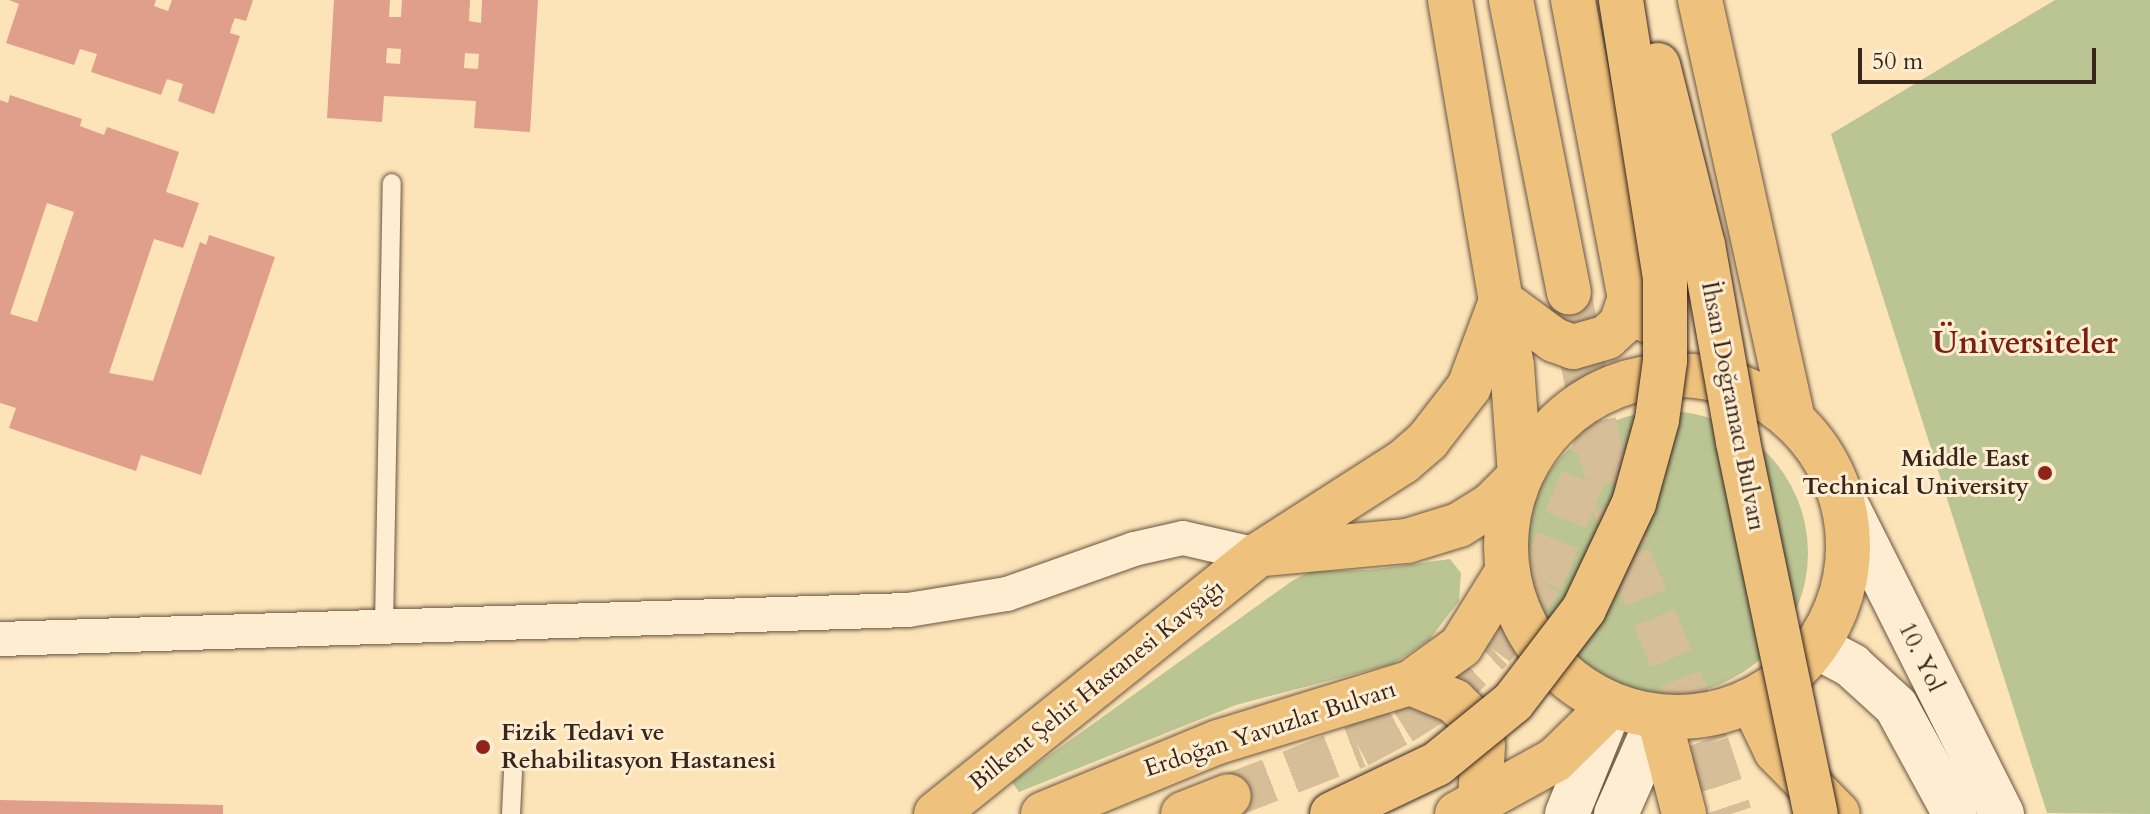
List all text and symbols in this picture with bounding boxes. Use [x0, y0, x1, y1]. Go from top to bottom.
scale bar [1862, 32, 2100, 82]
text: 50 m [1872, 45, 1923, 78]
street label: İhsan Doğramacı Bulvarı [1695, 279, 1771, 533]
district label: Üniversiteler [1932, 324, 2118, 362]
place label: Middle East Technical University [1802, 445, 2029, 501]
marker: Middle East Technical University [2036, 464, 2054, 482]
street label: Bilkent Şehir Hastanesi Kavşağı [964, 573, 1230, 797]
street label: 10. Yol [1892, 617, 1950, 697]
street label: Erdoğan Yavuzlar Bulvarı [1141, 675, 1399, 783]
place label: Fizik Tedavi ve Rehabilitasyon Hastanesi [501, 719, 776, 775]
marker: Fizik Tedavi ve Rehabilitasyon Hastanesi [472, 736, 494, 758]

